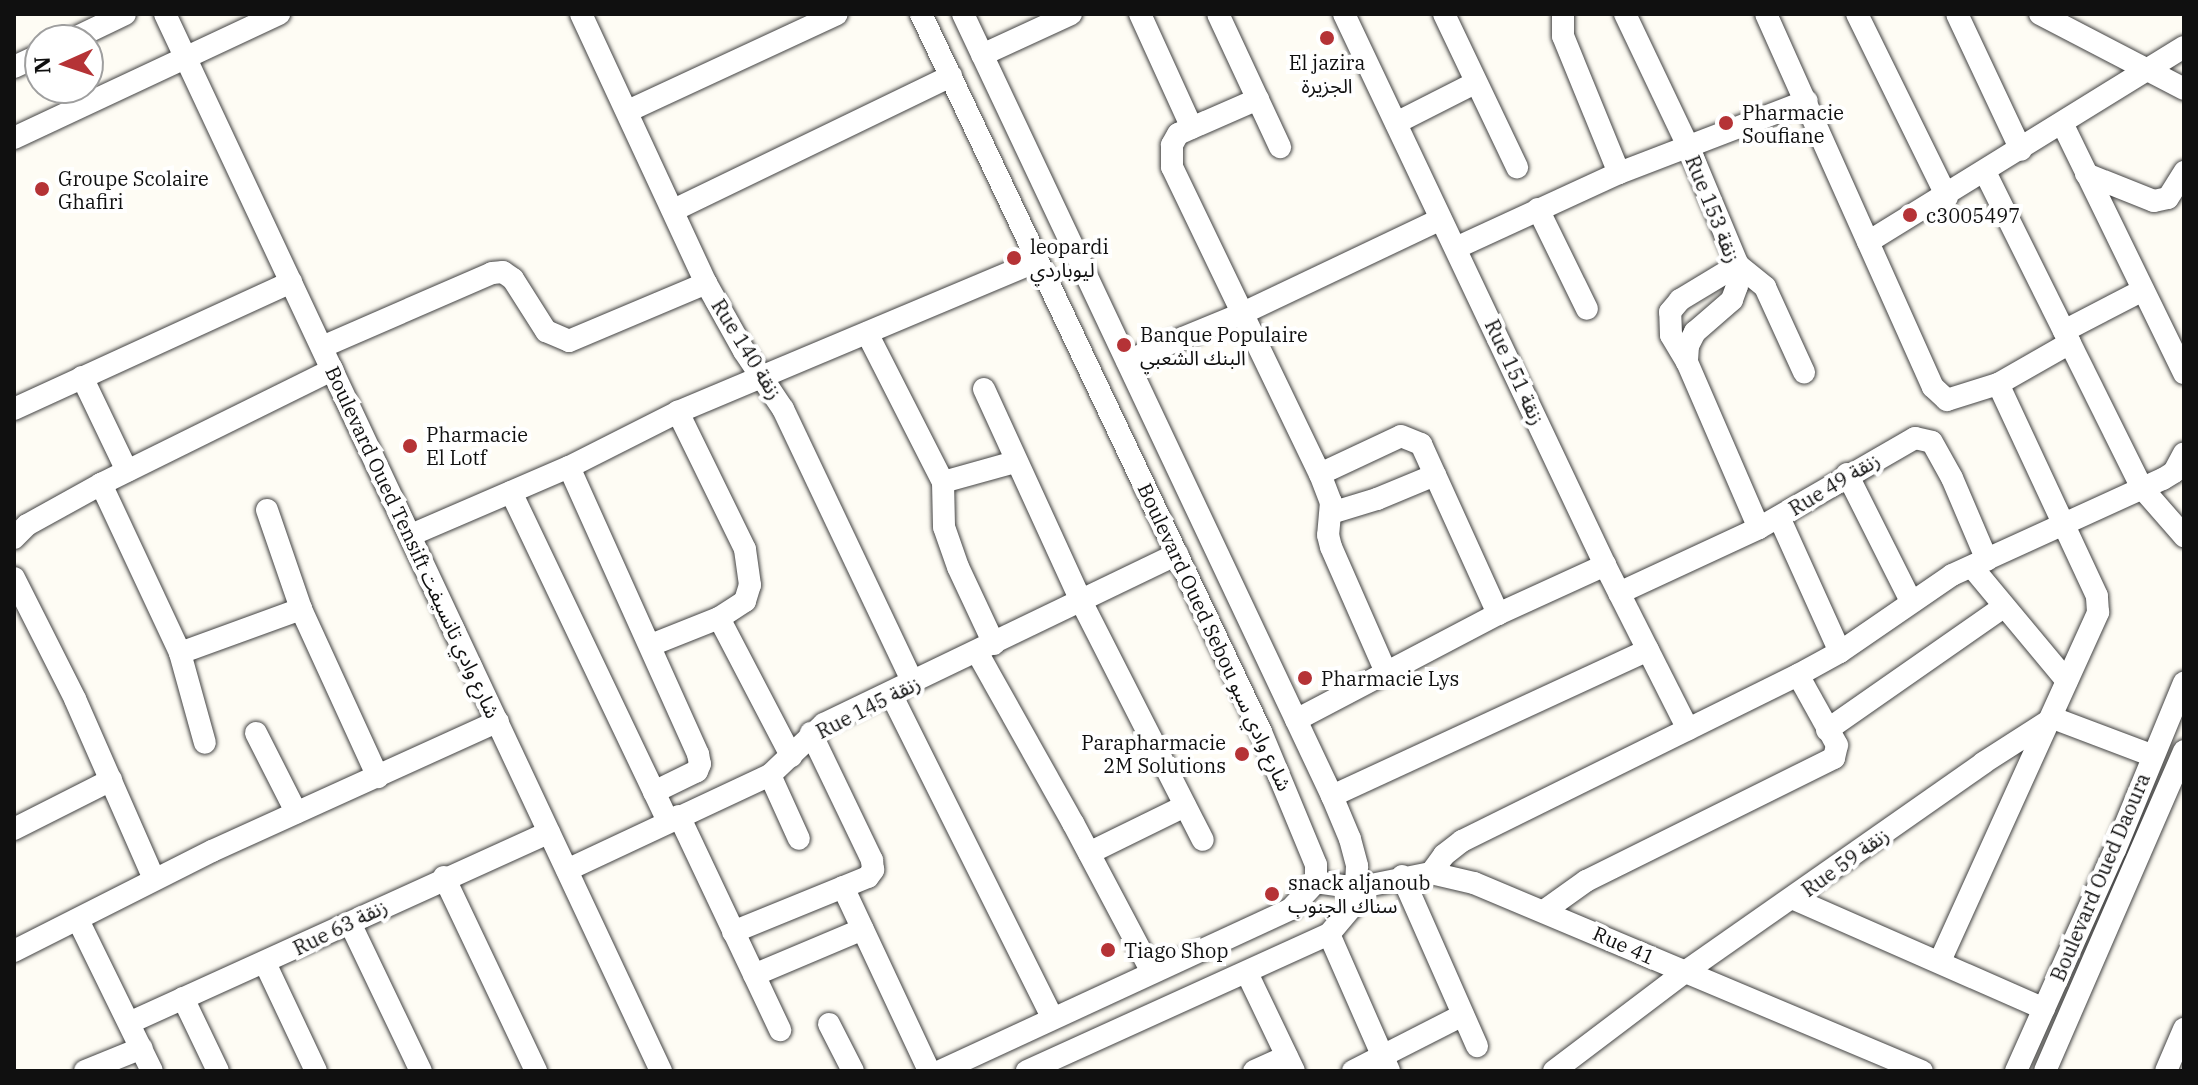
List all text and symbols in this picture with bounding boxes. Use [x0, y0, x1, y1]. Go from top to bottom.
north arrow [24, 24, 104, 104]
marker: El jazira الجزيرة [1318, 29, 1336, 47]
place label: El jazira الجزيرة [1289, 50, 1365, 97]
text: N [27, 56, 56, 75]
place label: Pharmacie Soufiane [1742, 100, 1844, 147]
marker: Pharmacie Soufiane [1717, 114, 1735, 132]
street label: Rue 153 زنقة [1681, 152, 1745, 266]
place label: Groupe Scolaire Ghafiri [58, 166, 209, 213]
marker: Groupe Scolaire Ghafiri [33, 180, 51, 198]
place label: c3005497 [1926, 203, 2020, 227]
marker: c3005497 [1901, 206, 1919, 224]
place label: leopardi ليوباردي [1030, 234, 1109, 281]
marker: leopardi ليوباردي [1005, 249, 1023, 267]
street label: Rue 140 زنقة [707, 295, 787, 403]
street label: Rue 151 زنقة [1480, 316, 1550, 428]
place label: Banque Populaire البنك الشعبي [1140, 322, 1308, 369]
marker: Banque Populaire البنك الشعبي [1115, 336, 1133, 354]
street label: Boulevard Oued Tensift شارع وادي تانسيفت [321, 362, 505, 722]
place label: Pharmacie El Lotf [426, 422, 528, 469]
marker: Pharmacie El Lotf [401, 437, 419, 455]
street label: Rue 49 زنقة [1784, 448, 1884, 520]
street label: Boulevard Oued Sebou شارع وادي سبو [1133, 479, 1297, 795]
place label: Pharmacie Lys [1321, 666, 1459, 690]
marker: Pharmacie Lys [1296, 669, 1314, 687]
street label: Rue 145 زنقة [812, 671, 924, 743]
place label: Parapharmacie 2M Solutions [1081, 730, 1226, 777]
marker: Parapharmacie 2M Solutions [1233, 745, 1251, 763]
street label: Boulevard Oued Daoura [2045, 769, 2155, 985]
street label: Rue 59 زنقة [1797, 822, 1893, 902]
place label: snack aljanoub سناك الجنوب [1288, 870, 1430, 917]
marker: snack aljanoub سناك الجنوب [1263, 885, 1281, 903]
street label: Rue 63 زنقة [289, 894, 391, 960]
street label: Rue 41 [1589, 921, 1659, 969]
place label: Tiago Shop [1124, 938, 1229, 962]
marker: Tiago Shop [1099, 941, 1117, 959]

